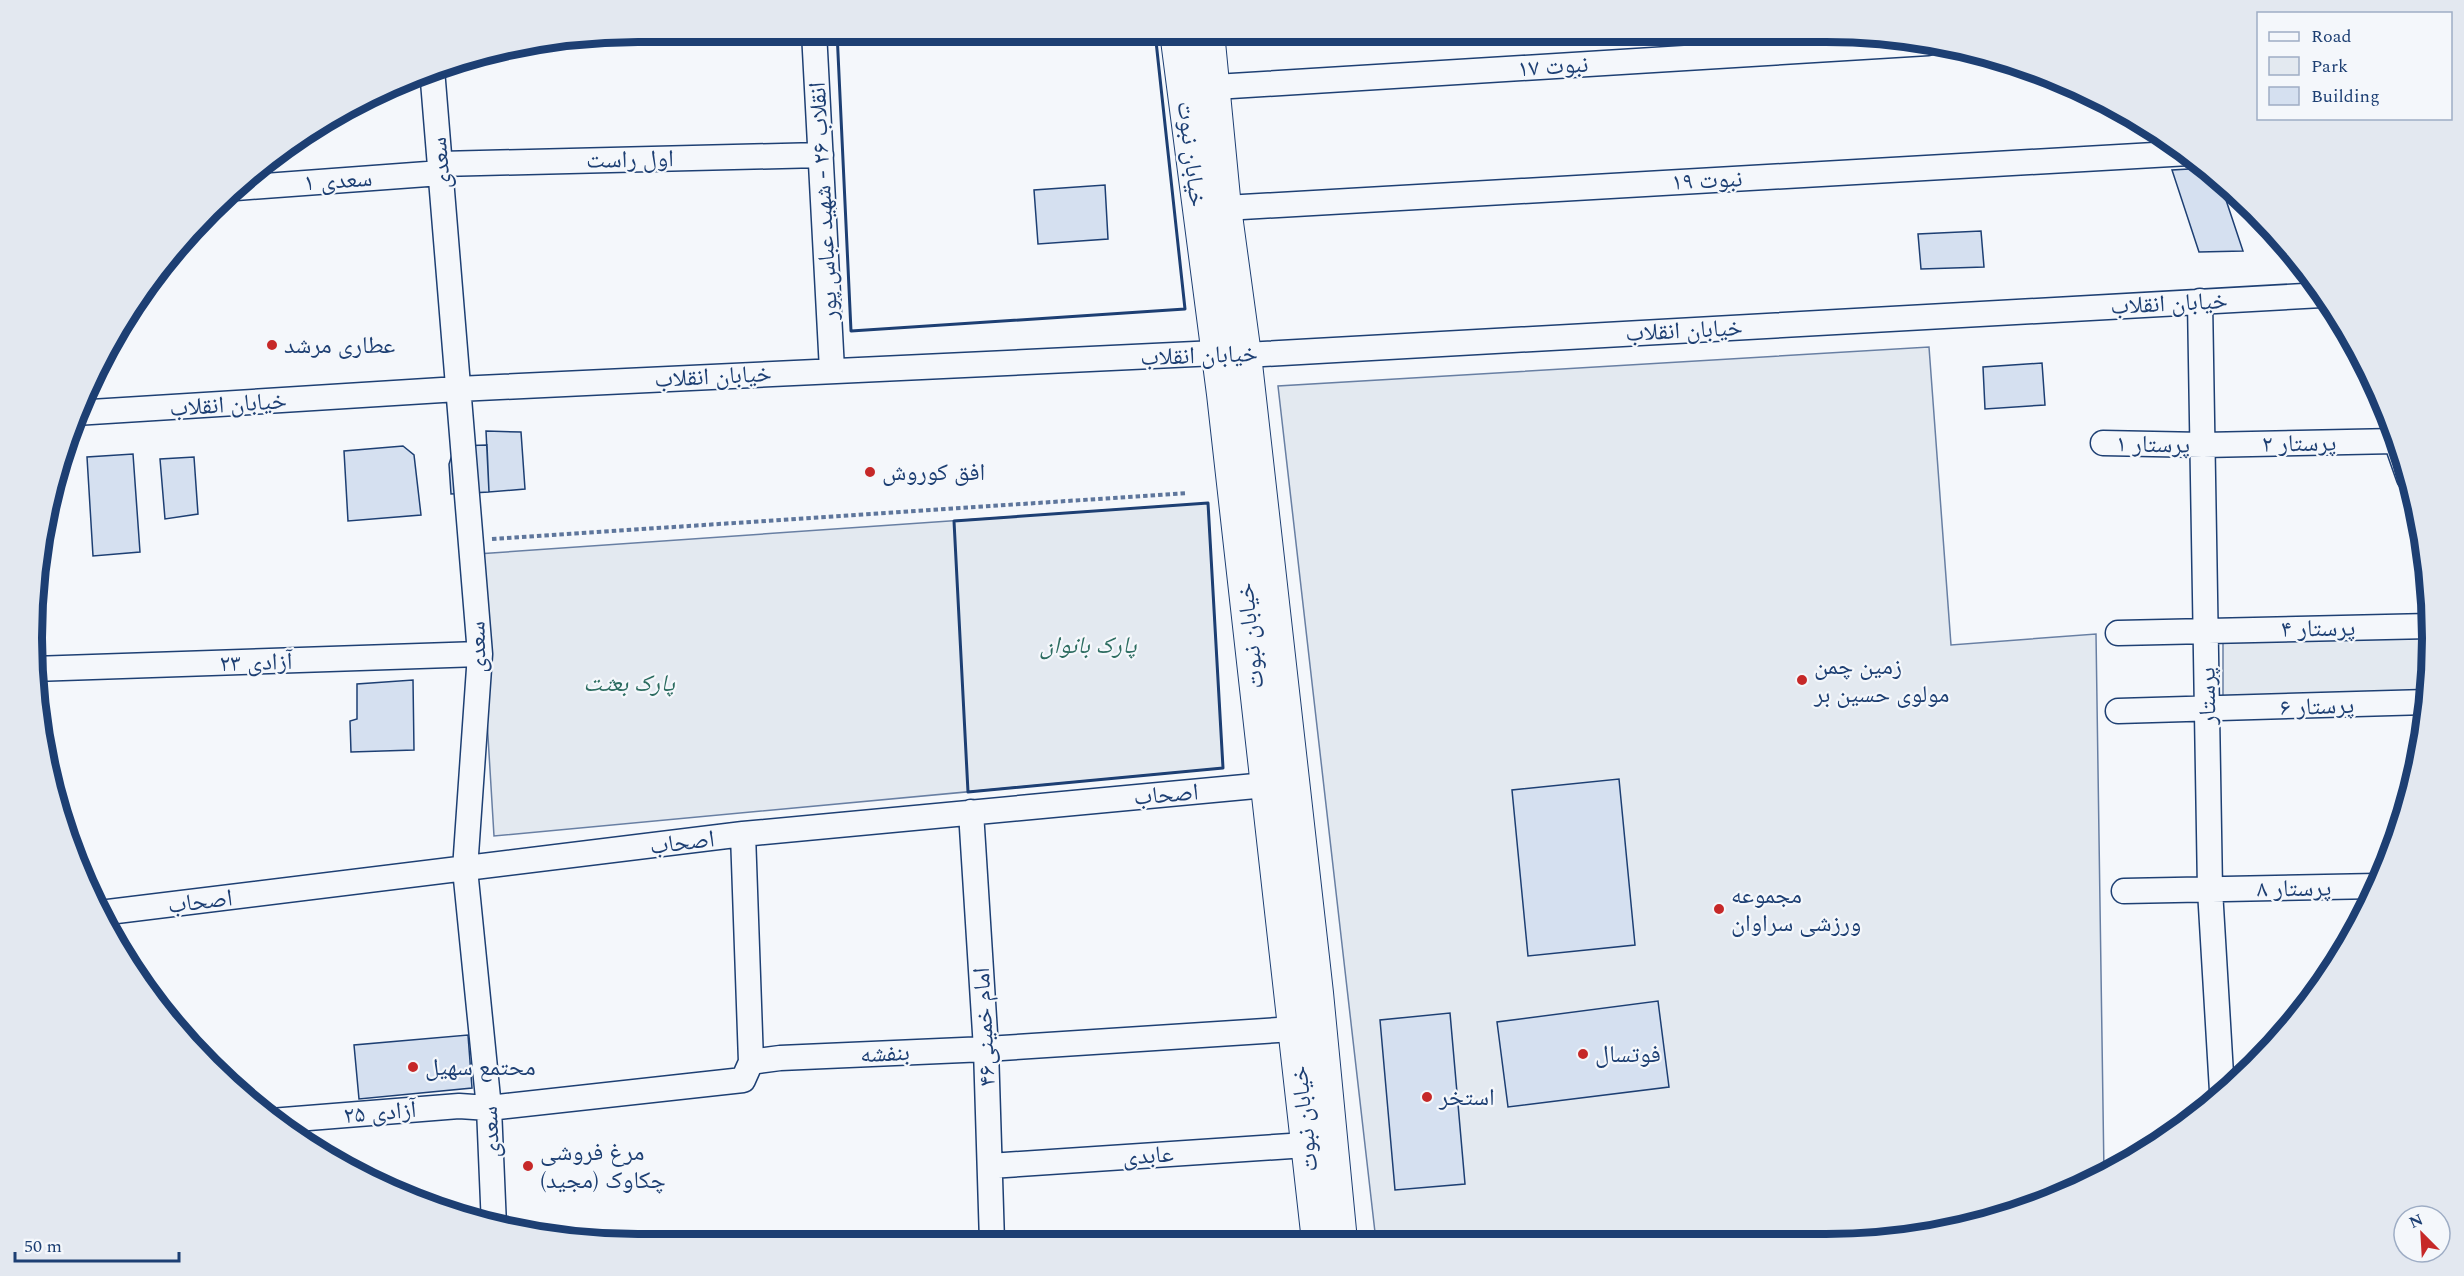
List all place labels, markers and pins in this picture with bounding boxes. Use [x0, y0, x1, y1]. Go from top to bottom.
place label: عطاری مرشد [284, 328, 395, 364]
marker: عطاری مرشد [265, 338, 279, 352]
place label: افق کوروش [882, 455, 985, 491]
marker: افق کوروش [863, 465, 877, 479]
place label: زمین چمن مولوی حسین بر [1813, 649, 1949, 713]
marker: زمین چمن مولوی حسین بر [1795, 673, 1809, 687]
place label: مجموعه ورزشی سراوان [1731, 878, 1861, 942]
marker: مجموعه ورزشی سراوان [1712, 902, 1726, 916]
place label: فوتسال [1595, 1037, 1661, 1073]
marker: فوتسال [1576, 1047, 1590, 1061]
place label: محتمع سهیل [425, 1050, 536, 1086]
marker: محتمع سهیل [406, 1060, 420, 1074]
place label: استخر [1438, 1080, 1495, 1116]
marker: استخر [1420, 1090, 1434, 1104]
place label: مرغ فروشی چکاوک (مجید) [540, 1135, 666, 1199]
marker: مرغ فروشی چکاوک (مجید) [521, 1159, 535, 1173]

